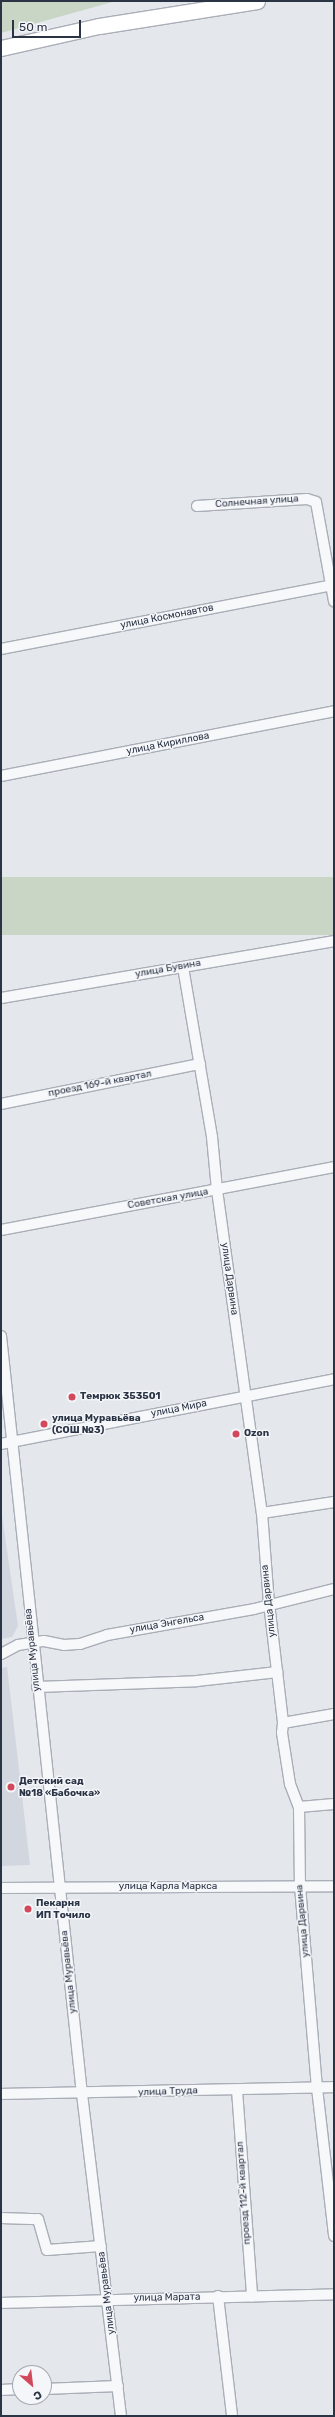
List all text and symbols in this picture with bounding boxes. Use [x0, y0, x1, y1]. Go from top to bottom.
scale bar [14, 12, 83, 38]
text: 50 m [19, 20, 47, 34]
street label: Солнечная улица [215, 493, 299, 511]
street label: улица Космонавтов [119, 602, 215, 632]
street label: улица Кириллова [126, 730, 210, 758]
street label: улица Бувина [134, 957, 202, 981]
street label: проезд 169-й квартал [47, 1068, 153, 1100]
street label: Советская улица [127, 1186, 209, 1212]
street label: улица Дарвина [218, 1242, 240, 1316]
place label: Темрюк 353501 [80, 1391, 161, 1403]
marker: Темрюк 353501 [67, 1392, 77, 1402]
street label: улица Мира [150, 1398, 208, 1420]
place label: улица Муравьёва (СОШ №3) [52, 1412, 141, 1436]
marker: улица Муравьёва (СОШ №3) [39, 1419, 49, 1429]
place label: Ozon [244, 1428, 269, 1440]
marker: Ozon [231, 1429, 241, 1439]
street label: улица Дарвина [259, 1564, 279, 1638]
street label: улица Муравьёва [23, 1608, 43, 1692]
street label: улица Энгельса [129, 1612, 205, 1636]
place label: Детский сад №18 «Бабочка» [19, 1775, 100, 1798]
marker: Детский сад №18 «Бабочка» [6, 1782, 16, 1792]
street label: улица Карла Маркса [119, 1881, 217, 1893]
street label: улица Дарвина [294, 1884, 312, 1958]
place label: Пекарня ИП Точило [36, 1897, 91, 1920]
marker: Пекарня ИП Точило [23, 1904, 33, 1914]
street label: улица Муравьёва [59, 1930, 79, 2014]
street label: улица Труда [138, 2085, 198, 2099]
street label: проезд 112-й квартал [234, 2141, 254, 2245]
street label: улица Муравьёва [96, 2251, 118, 2335]
street label: улица Марата [134, 2291, 200, 2305]
north arrow [12, 2365, 52, 2405]
text: С [31, 2388, 44, 2403]

